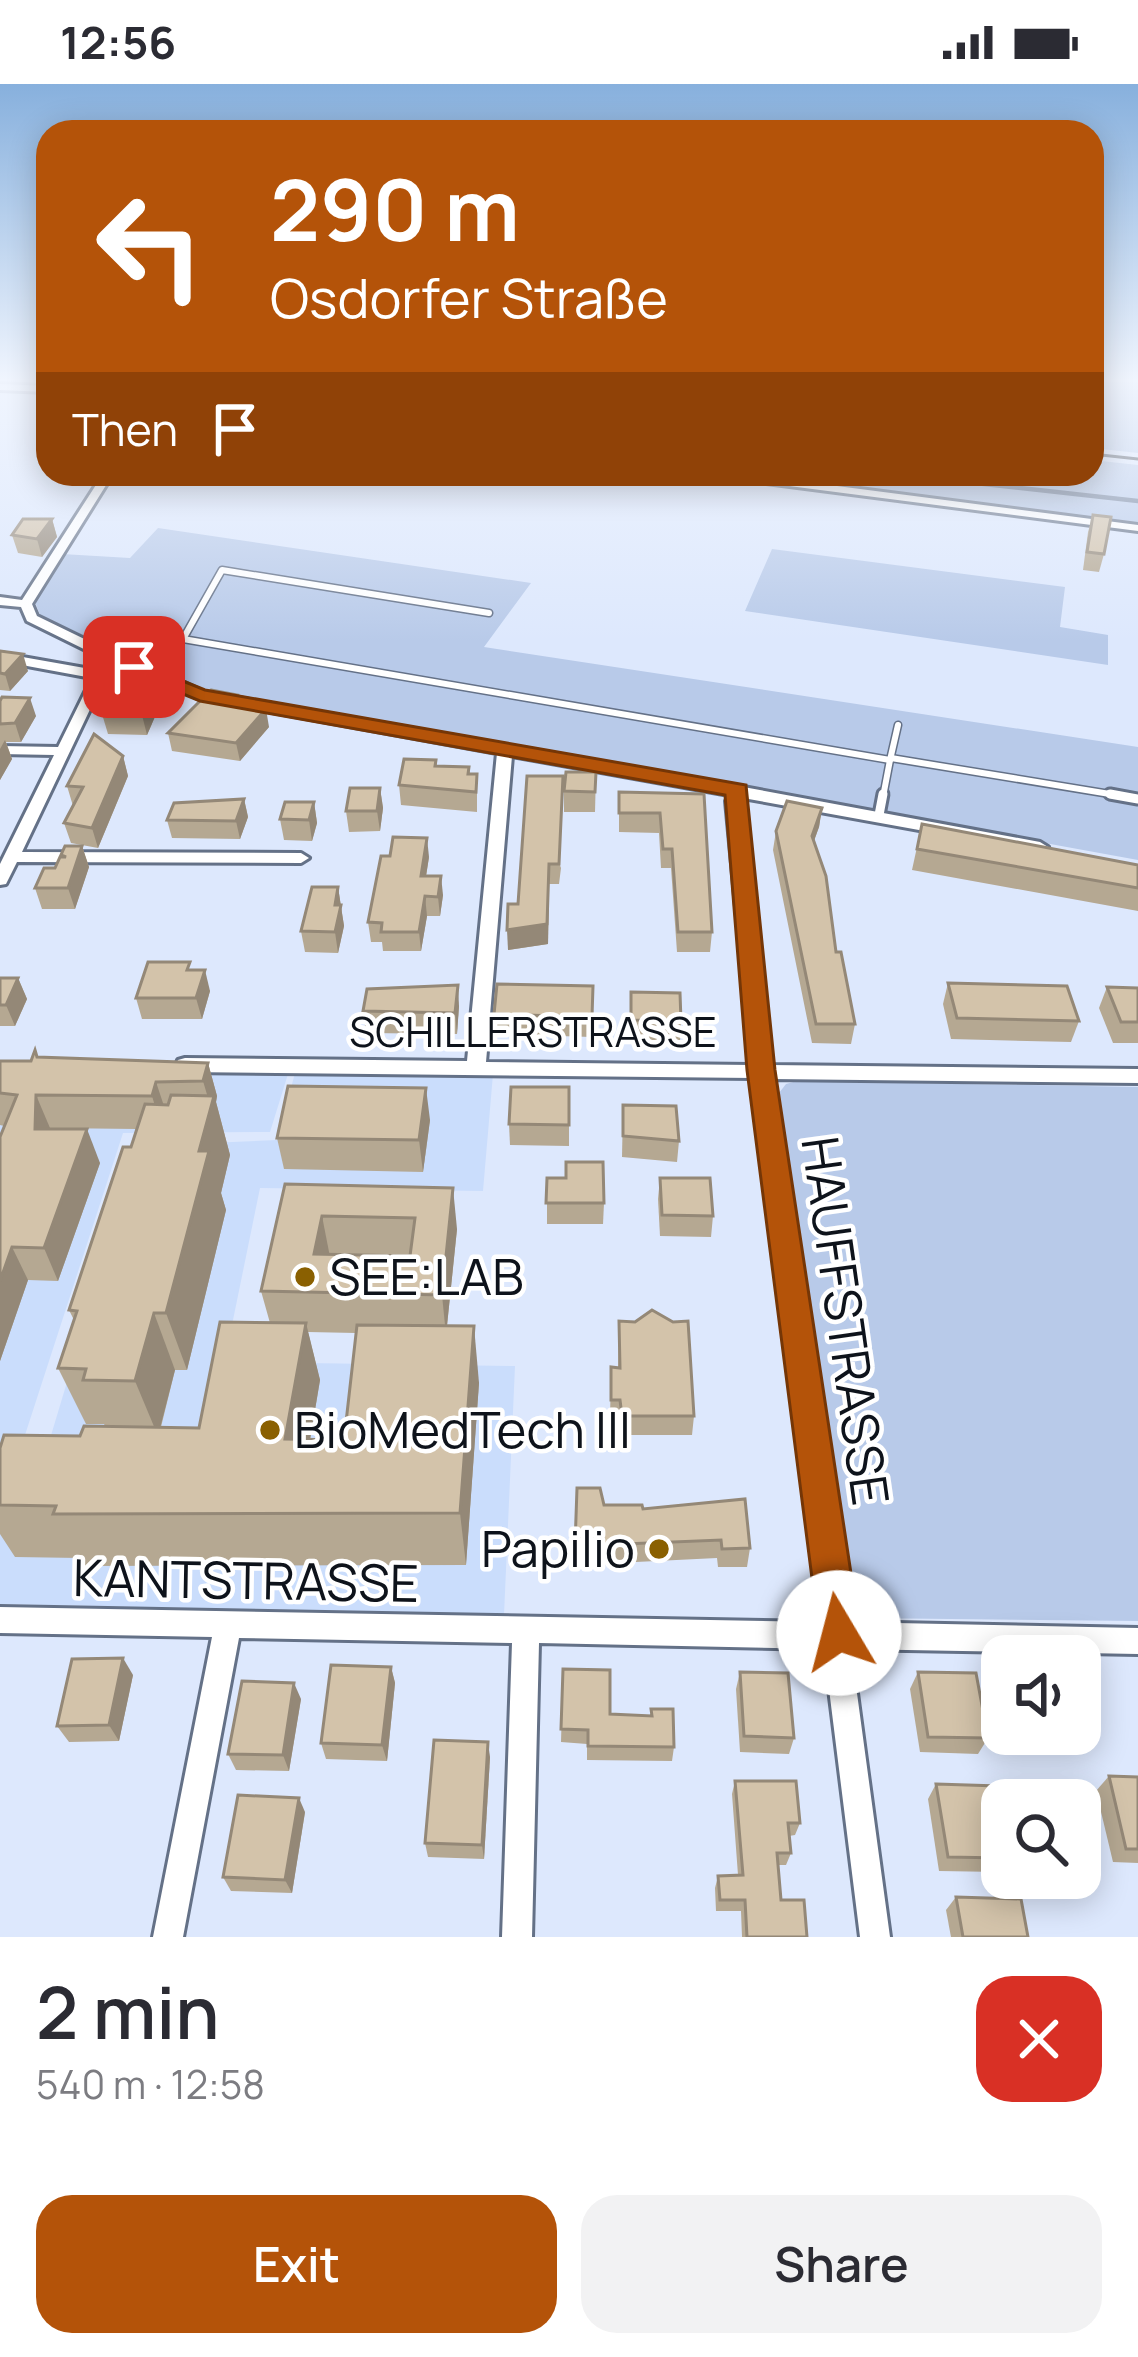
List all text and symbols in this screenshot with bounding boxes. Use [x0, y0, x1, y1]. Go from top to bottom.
text: 12:56 [60, 11, 176, 73]
text: 290 m [270, 151, 520, 266]
icon: left [72, 168, 228, 324]
text: Osdorfer Straße [270, 260, 668, 334]
icon: arrive [202, 396, 268, 462]
text: Then [72, 398, 178, 460]
pin [83, 616, 185, 718]
icon: arrive [101, 634, 167, 700]
street label: SCHILLERSTRASSE [349, 1002, 717, 1060]
street label: HAUFFSTRASSE [786, 1132, 906, 1509]
place label: SEE:LAB [329, 1241, 523, 1310]
marker: SEE:LAB [292, 1264, 318, 1290]
place label: BioMedTech III [294, 1394, 631, 1463]
marker: BioMedTech III [257, 1417, 283, 1443]
place label: Papilio [481, 1513, 635, 1582]
marker: Papilio [646, 1536, 672, 1562]
street label: KANTSTRASSE [72, 1542, 420, 1617]
position arrow [776, 1570, 902, 1696]
map controls [981, 1635, 1101, 1899]
button: sound [981, 1635, 1101, 1755]
button: search [981, 1779, 1101, 1899]
text: 2 min [36, 1962, 220, 2061]
button: close [976, 1976, 1102, 2102]
text: 540 m · 12:58 [36, 2057, 265, 2111]
button: Exit [36, 2195, 557, 2333]
button: Share [581, 2195, 1102, 2333]

